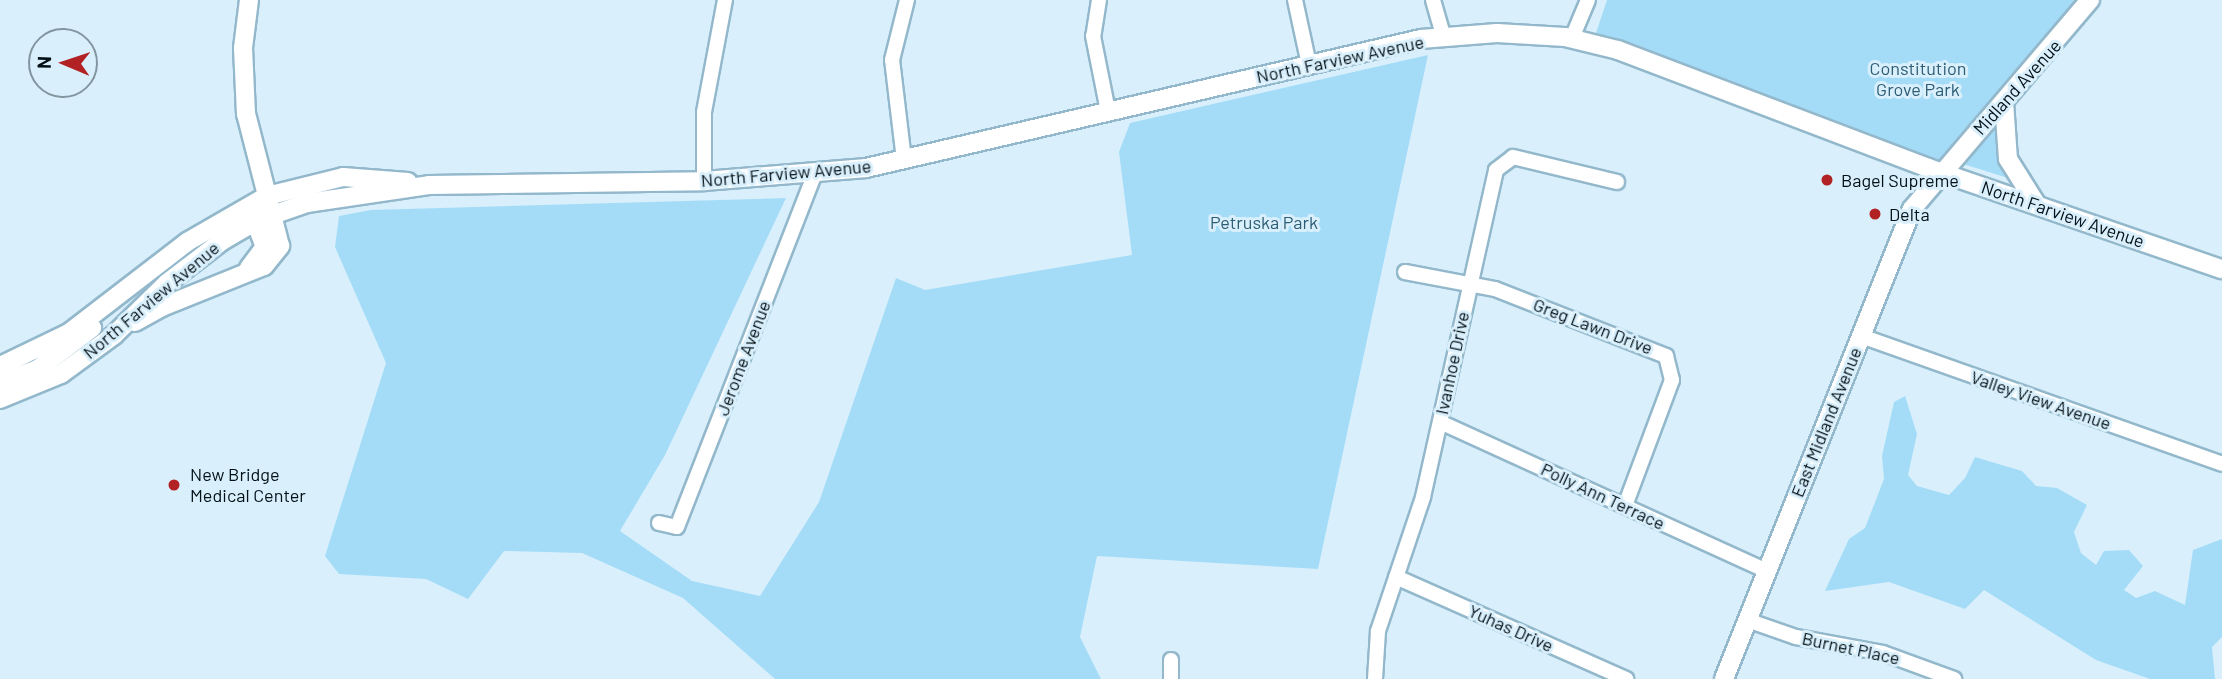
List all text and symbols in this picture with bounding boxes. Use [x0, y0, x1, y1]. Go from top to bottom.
north arrow [28, 28, 98, 98]
street label: North Farview Avenue [1254, 31, 1426, 87]
street label: Midland Avenue [1969, 35, 2065, 139]
text: N [32, 56, 55, 69]
park label: Constitution Grove Park [1869, 58, 1967, 100]
street label: North Farview Avenue [700, 155, 872, 191]
place label: Bagel Supreme [1841, 169, 1959, 191]
marker: Bagel Supreme [1819, 172, 1835, 188]
street label: North Farview Avenue [1979, 176, 2147, 252]
place label: Delta [1889, 203, 1930, 225]
marker: Delta [1867, 206, 1883, 222]
park label: Petruska Park [1210, 211, 1318, 233]
street label: North Farview Avenue [79, 237, 223, 363]
street label: Greg Lawn Drive [1530, 293, 1656, 359]
street label: Jerome Avenue [711, 297, 775, 419]
street label: Ivanhoe Drive [1431, 310, 1473, 416]
street label: East Midland Avenue [1786, 344, 1866, 500]
street label: Valley View Avenue [1968, 366, 2114, 434]
street label: Polly Ann Terrace [1538, 458, 1668, 534]
place label: New Bridge Medical Center [190, 464, 306, 506]
marker: New Bridge Medical Center [164, 475, 184, 495]
street label: Yuhas Drive [1465, 600, 1557, 656]
street label: Burnet Place [1800, 627, 1902, 669]

